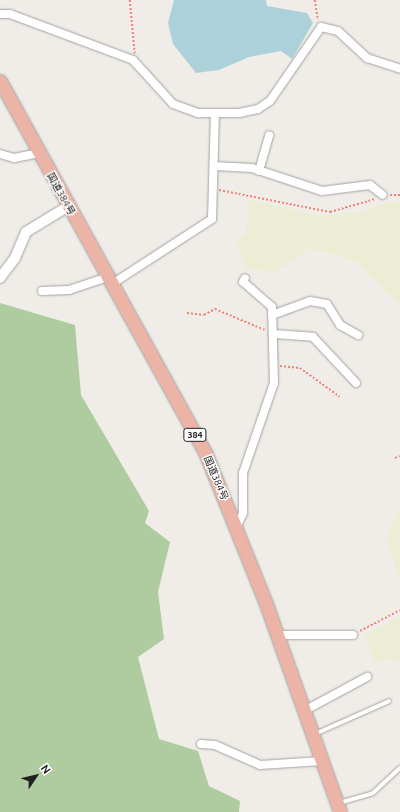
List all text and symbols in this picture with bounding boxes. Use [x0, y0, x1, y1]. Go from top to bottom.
street label: 国道384号 [44, 171, 78, 217]
road number: 384 [183, 428, 207, 442]
street label: 国道384号 [201, 454, 231, 502]
north arrow [16, 756, 56, 796]
text: N [39, 762, 53, 776]

